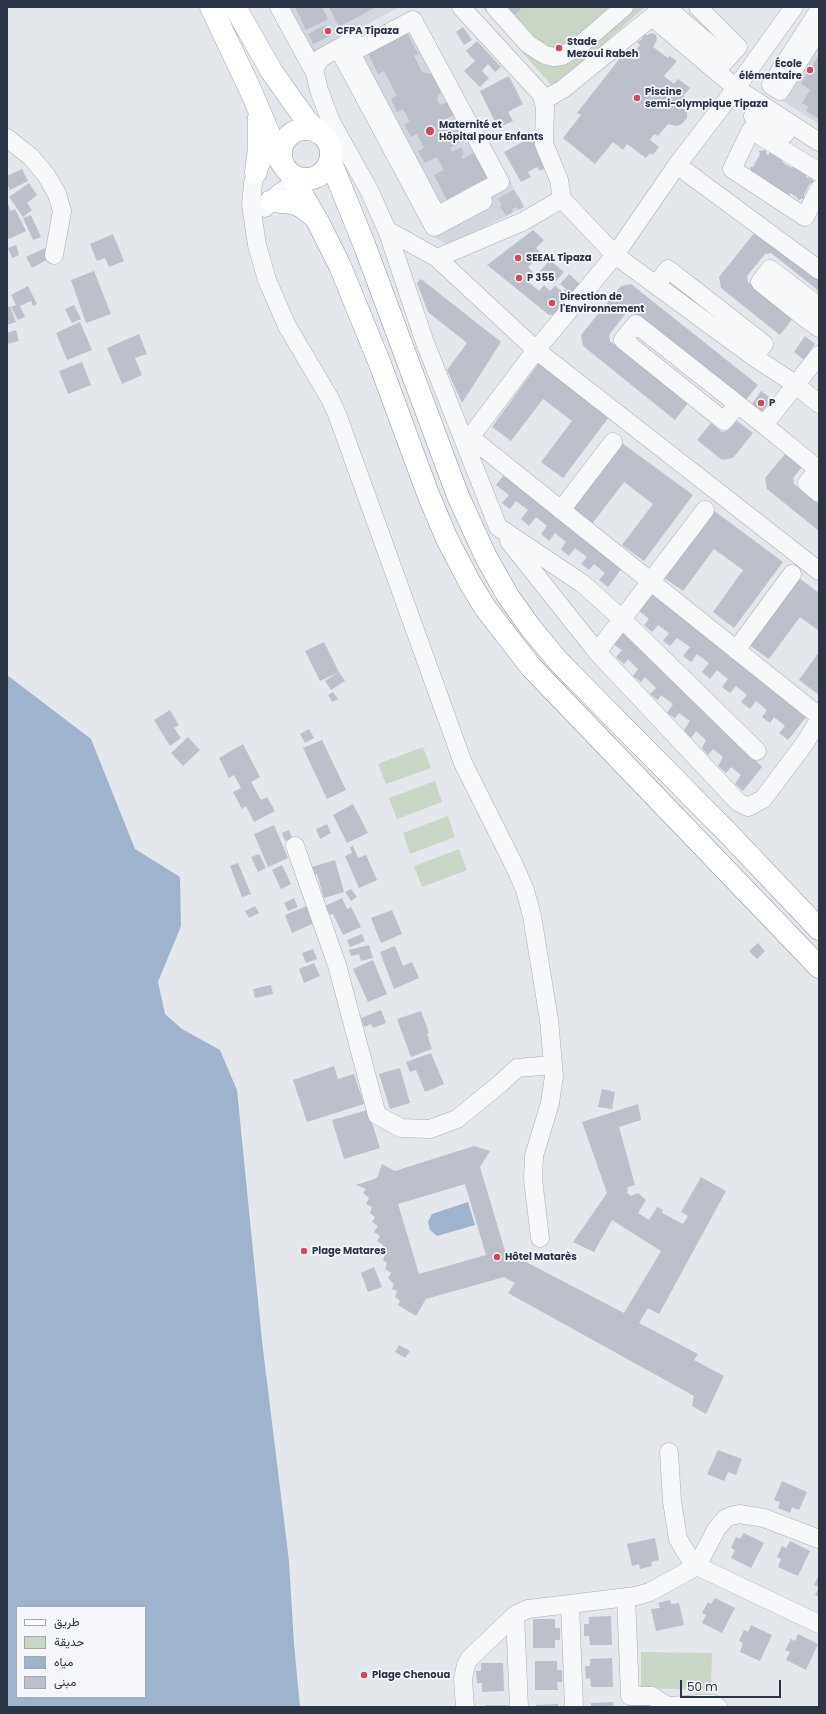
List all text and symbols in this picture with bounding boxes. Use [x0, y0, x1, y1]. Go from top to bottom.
place label: CFPA Tipaza [336, 25, 399, 37]
marker: CFPA Tipaza [323, 26, 333, 36]
place label: Stade Mezoui Rabeh [567, 36, 638, 60]
marker: Stade Mezoui Rabeh [554, 43, 564, 53]
place label: École élémentaire [739, 58, 802, 82]
marker: École élémentaire [805, 65, 815, 75]
place label: Piscine semi-olympique Tipaza [645, 86, 768, 110]
marker: Piscine semi-olympique Tipaza [632, 93, 642, 103]
place label: Maternité et Hôpital pour Enfants [439, 119, 544, 142]
marker: Maternité et Hôpital pour Enfants [424, 125, 436, 137]
place label: SEEAL Tipaza [526, 252, 591, 264]
marker: SEEAL Tipaza [513, 253, 523, 263]
place label: P 355 [527, 272, 554, 284]
marker: P 355 [514, 273, 524, 283]
place label: Direction de l'Environnement [560, 291, 644, 314]
marker: Direction de l'Environnement [547, 298, 557, 308]
place label: P [769, 397, 775, 409]
marker: P [756, 398, 766, 408]
place label: Plage Matares [312, 1245, 386, 1257]
marker: Plage Matares [299, 1246, 309, 1256]
place label: Hôtel Matarès [505, 1251, 577, 1263]
marker: Hôtel Matarès [492, 1252, 502, 1262]
legend [16, 1606, 146, 1698]
text: طريق [54, 1613, 79, 1630]
text: حديقة [54, 1633, 84, 1650]
text: مياه [54, 1653, 73, 1670]
place label: Plage Chenoua [372, 1669, 450, 1681]
marker: Plage Chenoua [359, 1670, 369, 1680]
scale bar [682, 1672, 783, 1698]
text: مبنى [54, 1673, 76, 1690]
text: 50 m [687, 1678, 718, 1695]

